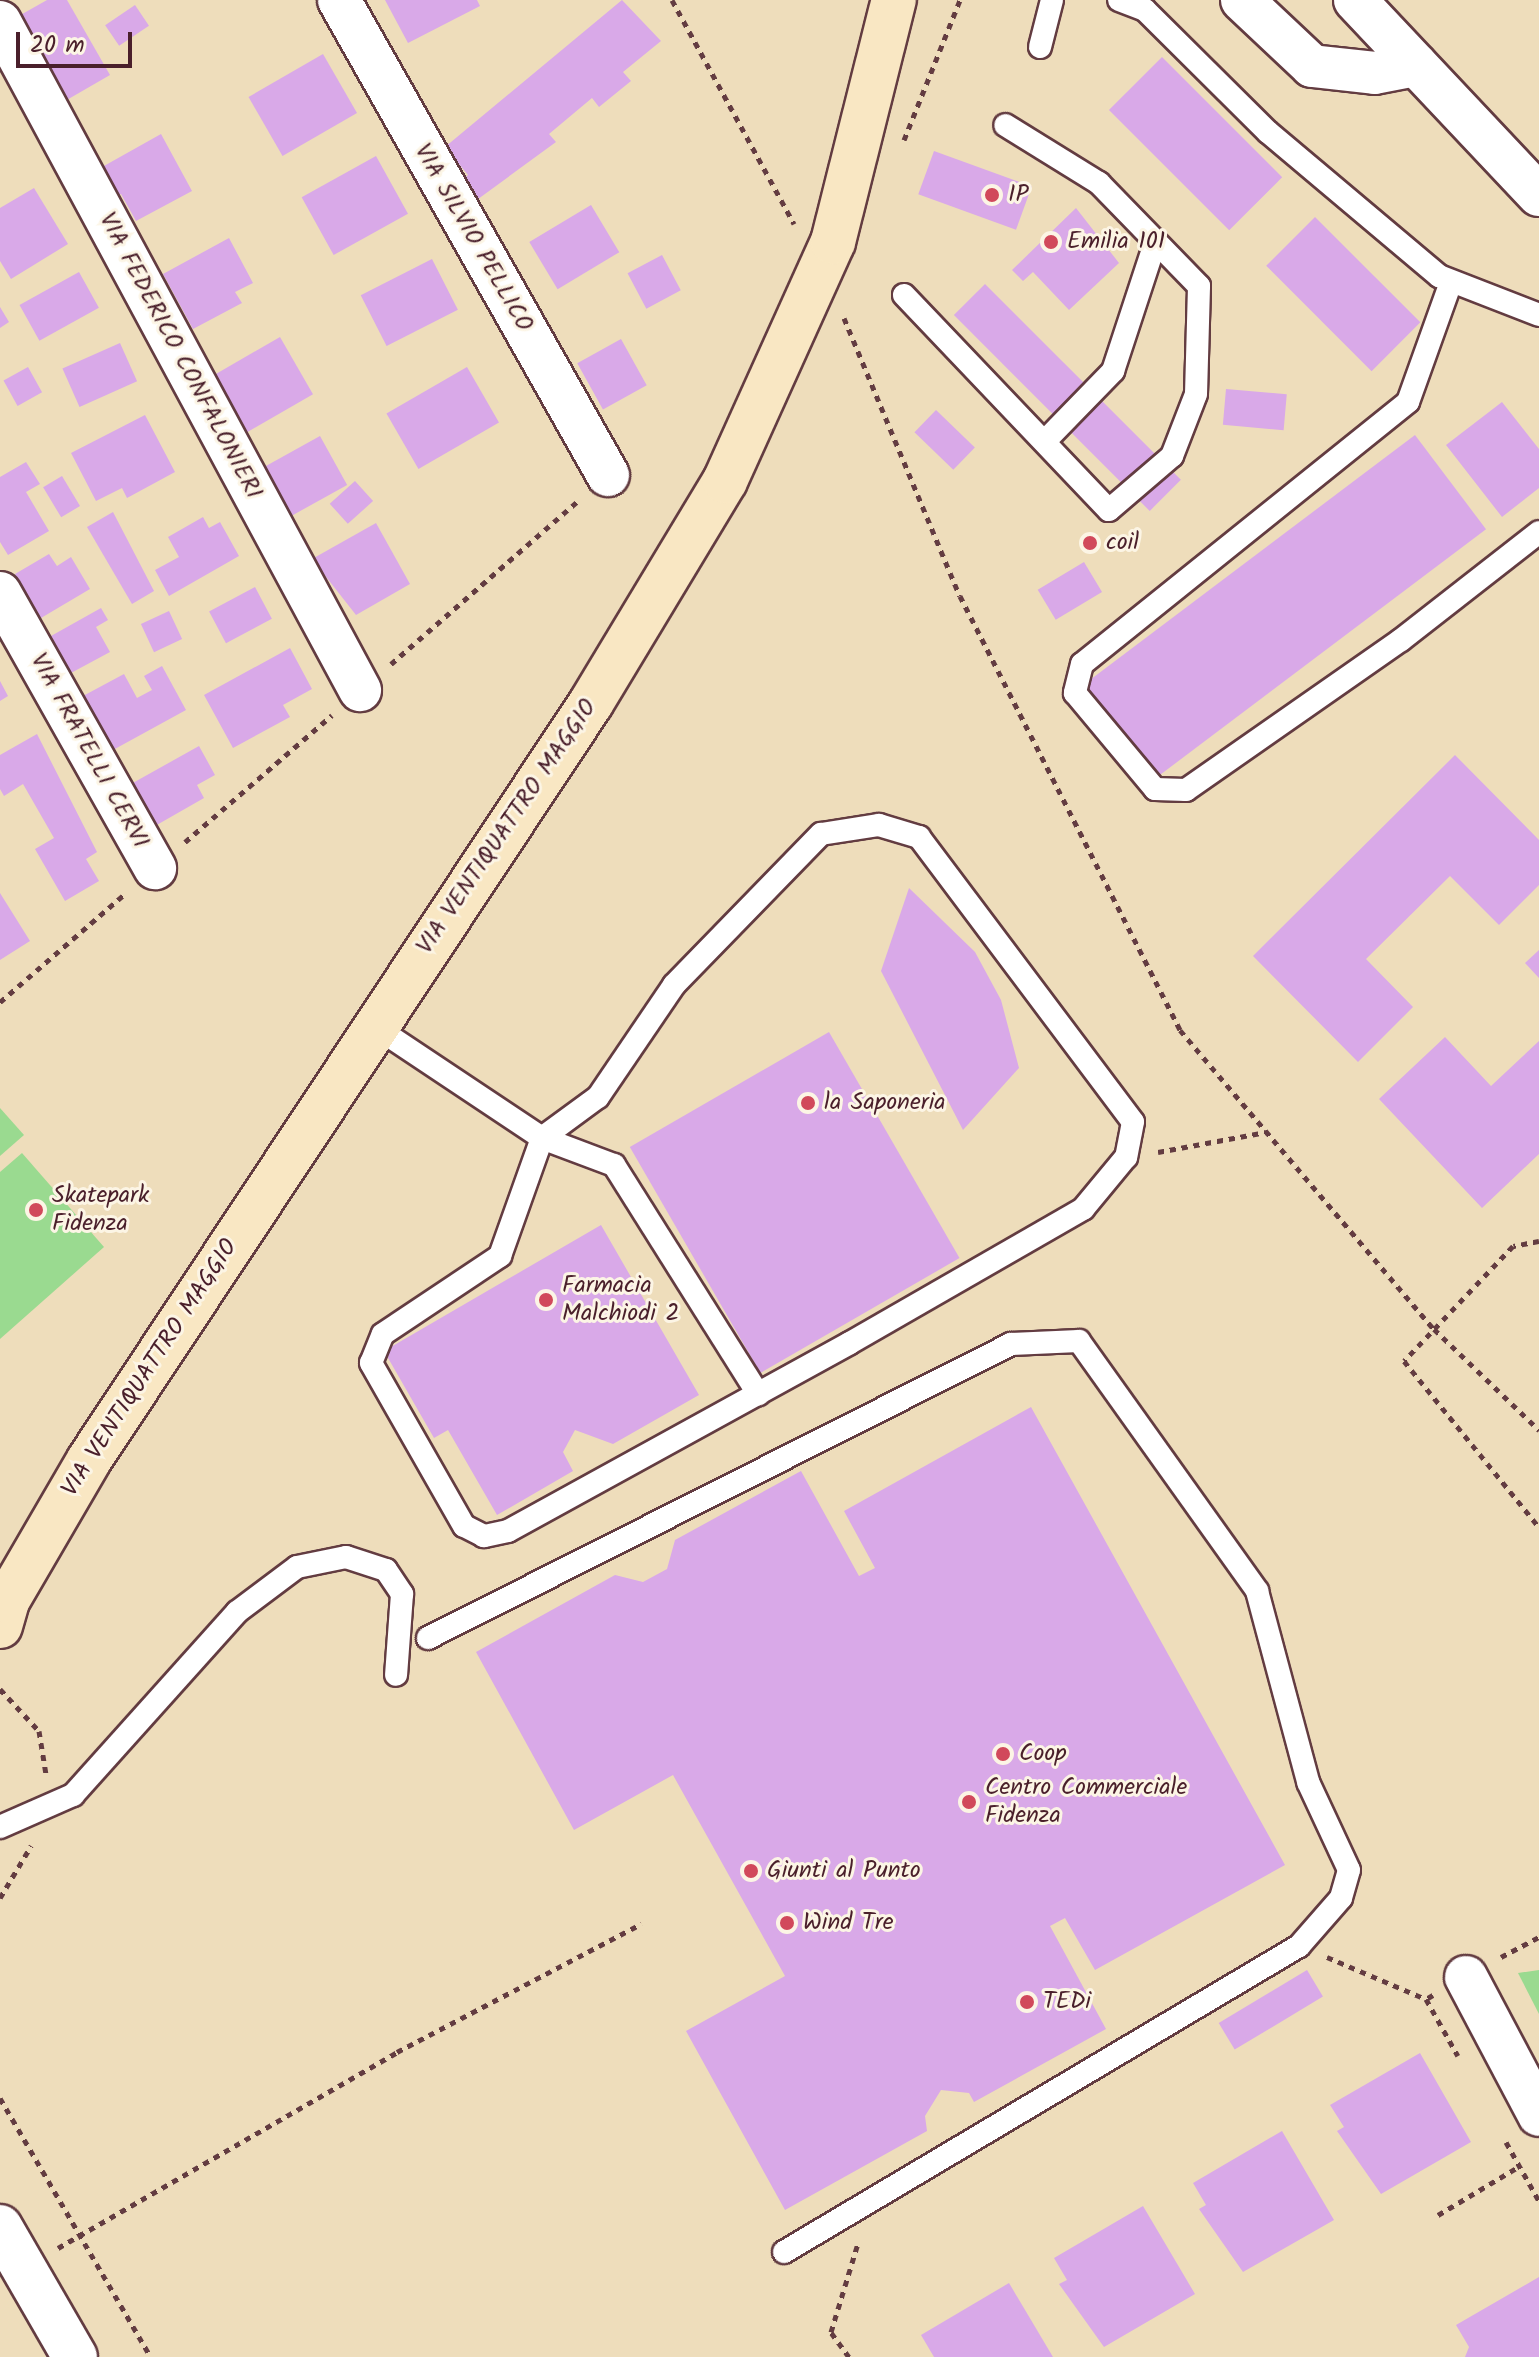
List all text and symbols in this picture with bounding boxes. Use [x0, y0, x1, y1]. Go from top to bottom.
scale bar [20, 16, 136, 66]
text: 20 m [30, 26, 85, 65]
street label: VIA SILVIO PELLICO [408, 139, 538, 337]
place label: IP [1008, 181, 1028, 209]
marker: IP [983, 186, 1001, 204]
street label: VIA FEDERICO CONFALONIERI [92, 208, 268, 504]
place label: Emilia 101 [1067, 228, 1165, 256]
marker: Emilia 101 [1042, 233, 1060, 251]
place label: coil [1106, 529, 1139, 557]
marker: coil [1081, 534, 1099, 552]
street label: VIA FRATELLI CERVI [23, 649, 155, 853]
street label: VIA VENTIQUATTRO MAGGIO [411, 694, 603, 960]
place label: la Saponeria [824, 1089, 946, 1117]
marker: la Saponeria [799, 1094, 817, 1112]
place label: Skatepark Fidenza [52, 1182, 149, 1238]
marker: Skatepark Fidenza [27, 1201, 45, 1219]
street label: VIA VENTIQUATTRO MAGGIO [56, 1234, 244, 1502]
place label: Farmacia Malchiodi 2 [562, 1272, 679, 1328]
marker: Farmacia Malchiodi 2 [537, 1291, 555, 1309]
place label: Coop [1019, 1740, 1067, 1768]
marker: Coop [994, 1745, 1012, 1763]
place label: Centro Commerciale Fidenza [985, 1774, 1187, 1830]
marker: Centro Commerciale Fidenza [960, 1793, 978, 1811]
place label: Giunti al Punto [767, 1857, 921, 1885]
marker: Giunti al Punto [742, 1862, 760, 1880]
place label: Wind Tre [803, 1909, 893, 1937]
marker: Wind Tre [778, 1914, 796, 1932]
place label: TEDi [1043, 1988, 1091, 2016]
marker: TEDi [1018, 1993, 1036, 2011]

